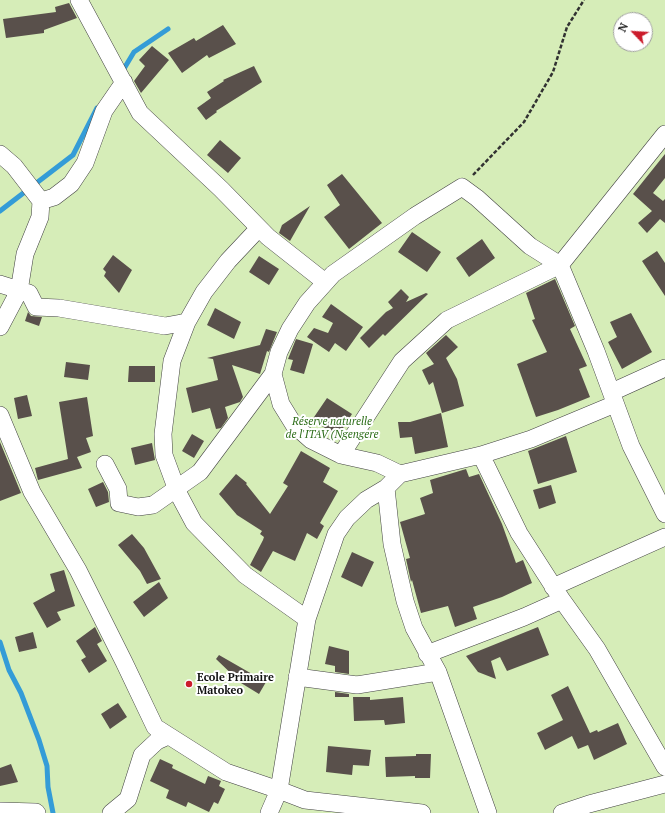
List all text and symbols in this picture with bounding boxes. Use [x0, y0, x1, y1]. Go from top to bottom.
north arrow [613, 12, 653, 52]
text: N [615, 21, 631, 34]
park label: Réserve naturelle de l'ITAV (Ngengere [286, 415, 378, 441]
place label: Ecole Primaire Matokeo [197, 671, 274, 697]
marker: Ecole Primaire Matokeo [184, 679, 194, 689]

